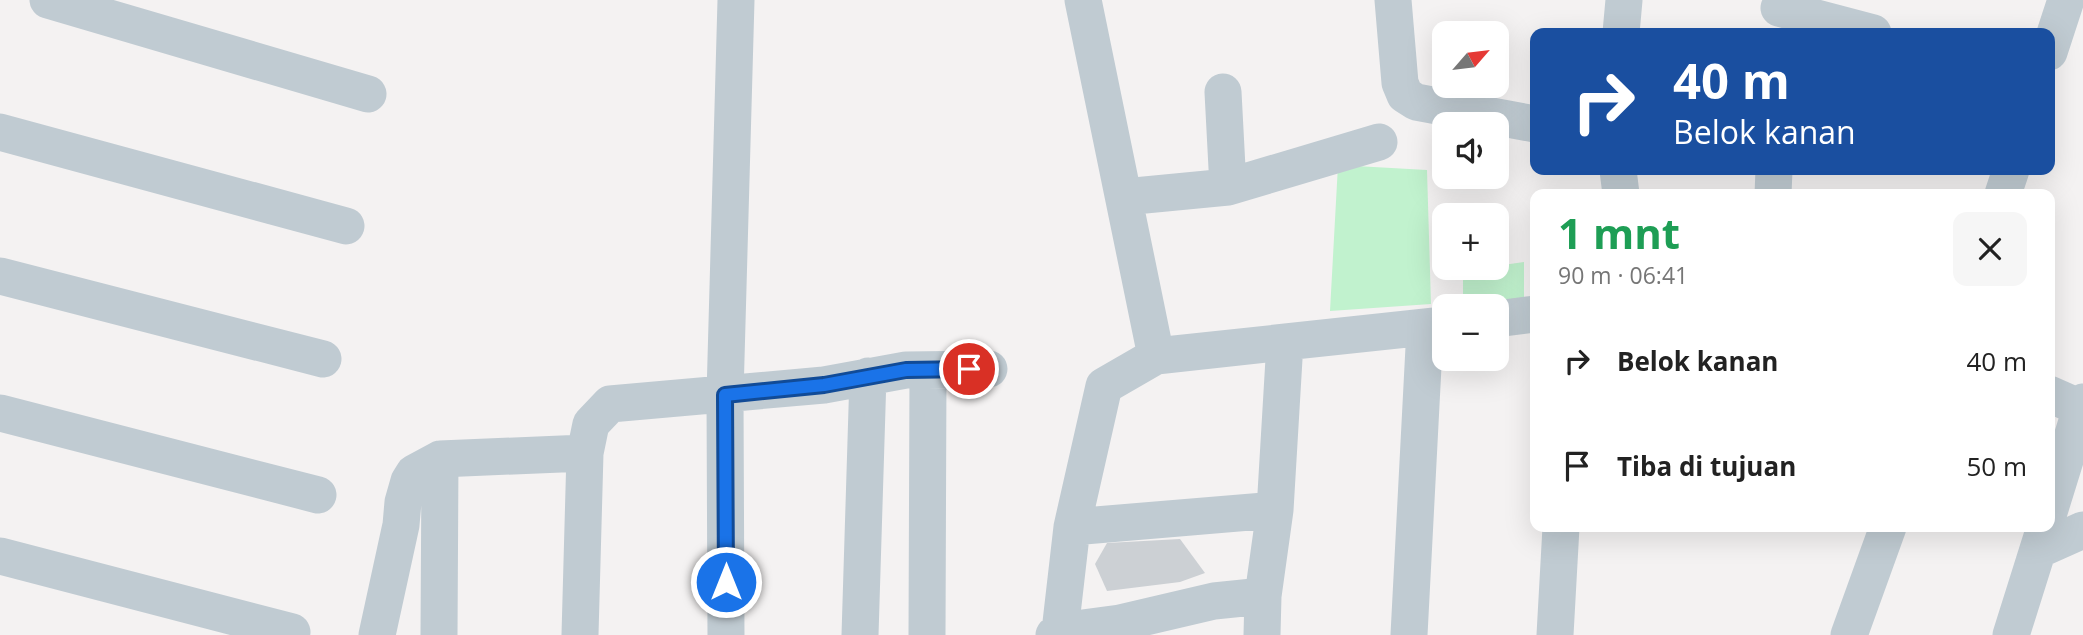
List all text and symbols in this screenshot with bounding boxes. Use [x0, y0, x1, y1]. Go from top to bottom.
north arrow [1432, 21, 1508, 98]
map controls [1432, 21, 1509, 371]
text: 40 m [1673, 47, 1790, 113]
icon: right [1558, 56, 1649, 147]
text: Belok kanan [1673, 110, 1856, 153]
button: sound [1432, 112, 1509, 189]
button: + [1432, 203, 1509, 280]
text: 1 mnt [1558, 204, 1680, 261]
button: close [1953, 212, 2027, 286]
text: 90 m · 06:41 [1558, 259, 1688, 291]
button: − [1432, 294, 1509, 371]
pin [939, 339, 999, 399]
icon: right [1558, 342, 1596, 380]
text: Belok kanan [1617, 343, 1778, 379]
text: 40 m [1966, 343, 2027, 379]
icon: arrive [950, 350, 988, 388]
icon: arrive [1558, 447, 1596, 485]
text: Tiba di tujuan [1617, 448, 1796, 484]
text: 50 m [1966, 448, 2027, 484]
position arrow [689, 545, 763, 619]

